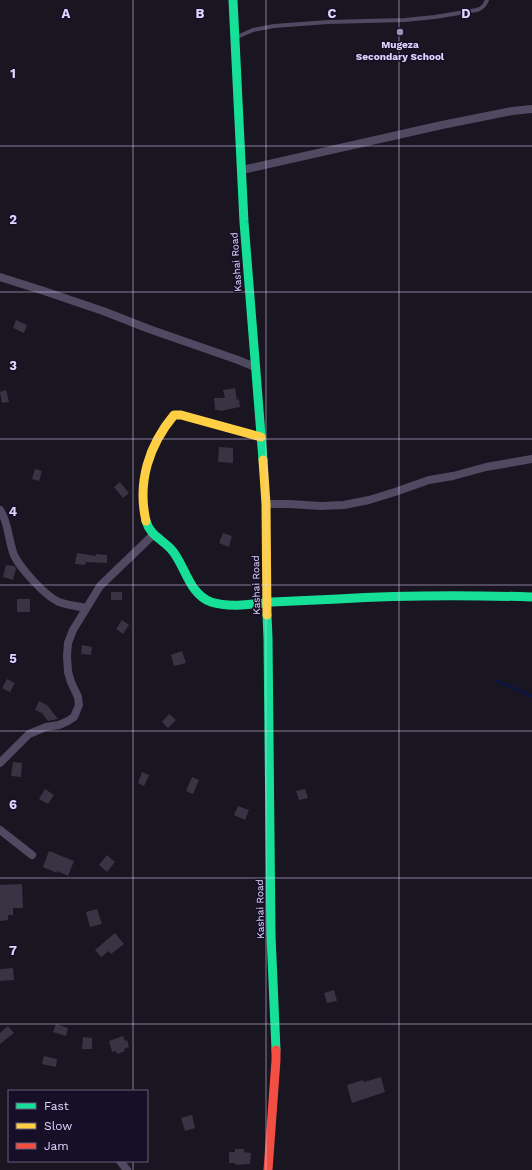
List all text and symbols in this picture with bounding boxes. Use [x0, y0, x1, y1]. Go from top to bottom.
text: A [62, 6, 71, 21]
text: B [196, 6, 205, 21]
text: C [328, 6, 337, 21]
text: D [461, 6, 471, 21]
marker: Mugeza Secondary School [395, 27, 405, 37]
place label: Mugeza Secondary School [356, 39, 445, 62]
text: 1 [10, 66, 16, 81]
text: 2 [9, 212, 17, 227]
street label: Kashai Road [228, 232, 244, 292]
text: 3 [9, 358, 17, 373]
text: 4 [9, 504, 18, 519]
street label: Kashai Road [250, 555, 262, 615]
text: 5 [9, 651, 17, 666]
text: 6 [9, 797, 17, 812]
street label: Kashai Road [254, 879, 266, 939]
text: 7 [9, 943, 17, 958]
legend [8, 1090, 148, 1162]
text: Fast [44, 1099, 69, 1113]
text: Slow [44, 1119, 72, 1133]
text: Jam [44, 1139, 69, 1153]

